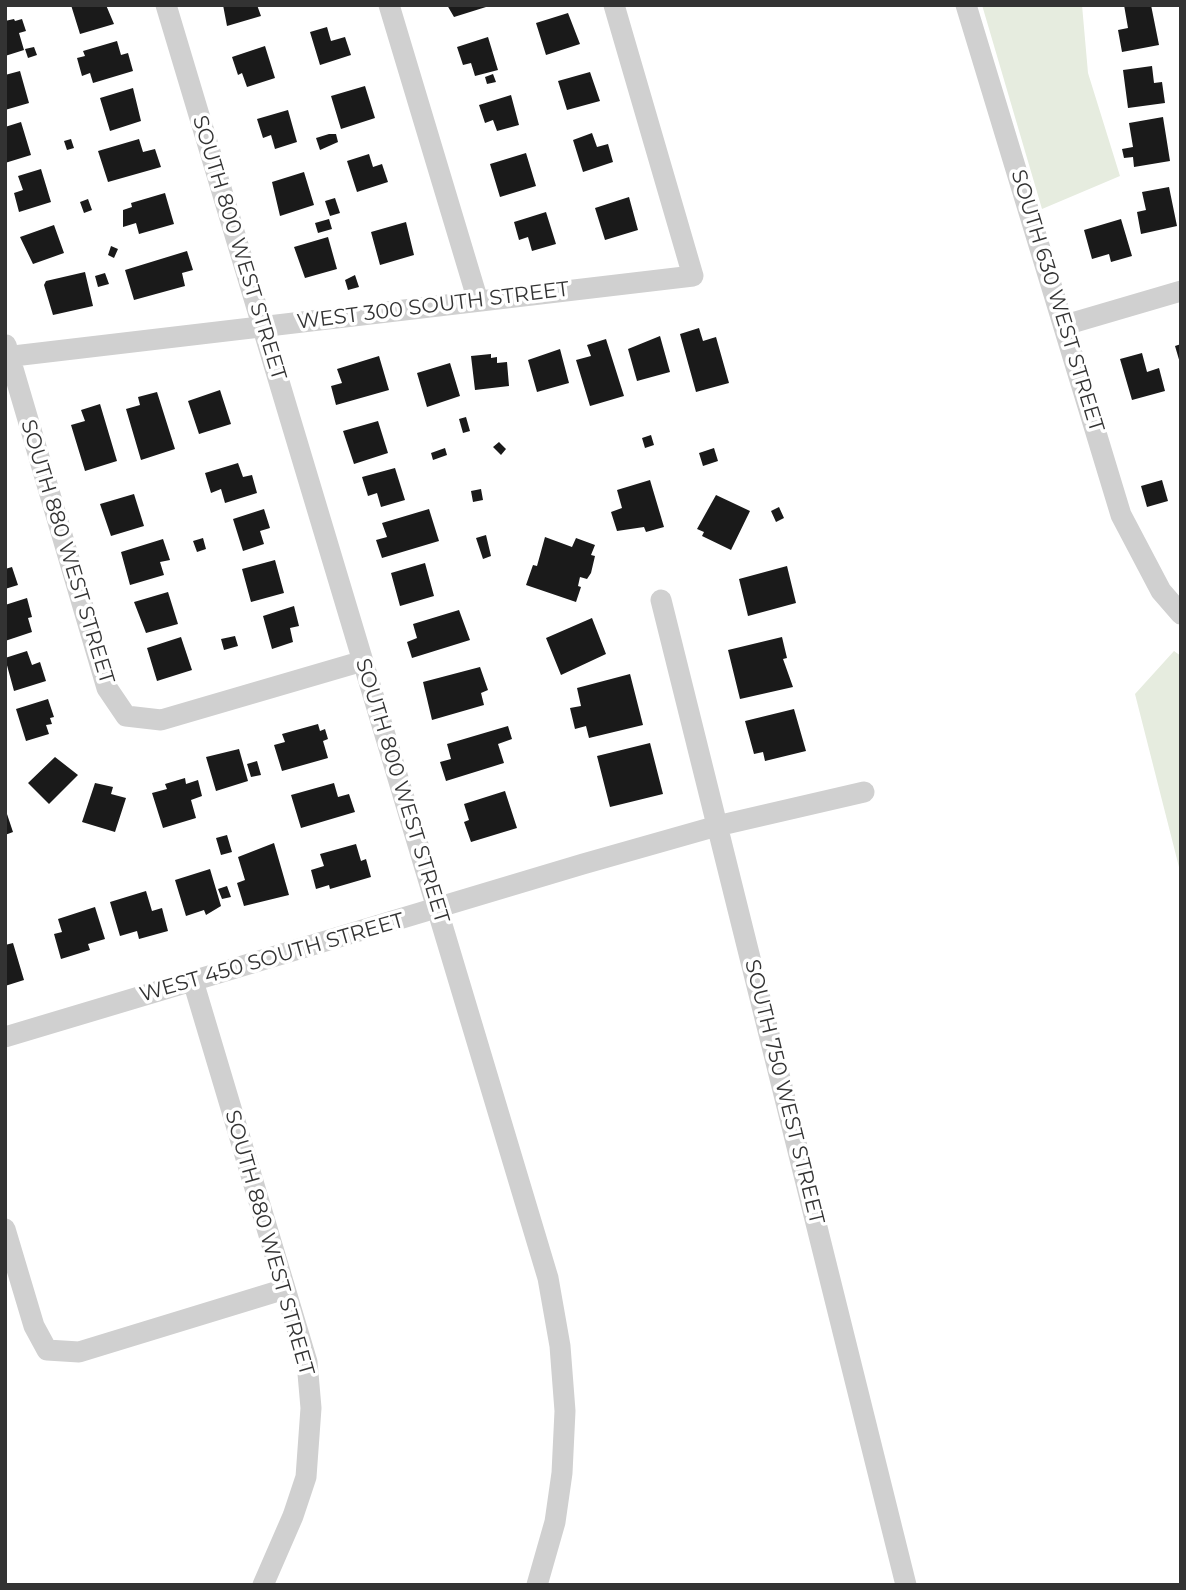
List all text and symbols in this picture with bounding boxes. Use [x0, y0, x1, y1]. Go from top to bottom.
street label: SOUTH 800 WEST STREET [187, 113, 291, 383]
street label: SOUTH 630 WEST STREET [1005, 167, 1109, 435]
street label: WEST 300 SOUTH STREET [295, 277, 571, 335]
street label: SOUTH 880 WEST STREET [15, 417, 119, 687]
street label: SOUTH 800 WEST STREET [350, 656, 454, 926]
street label: WEST 450 SOUTH STREET [137, 908, 407, 1008]
street label: SOUTH 750 WEST STREET [739, 957, 829, 1227]
street label: SOUTH 880 WEST STREET [219, 1107, 319, 1379]

